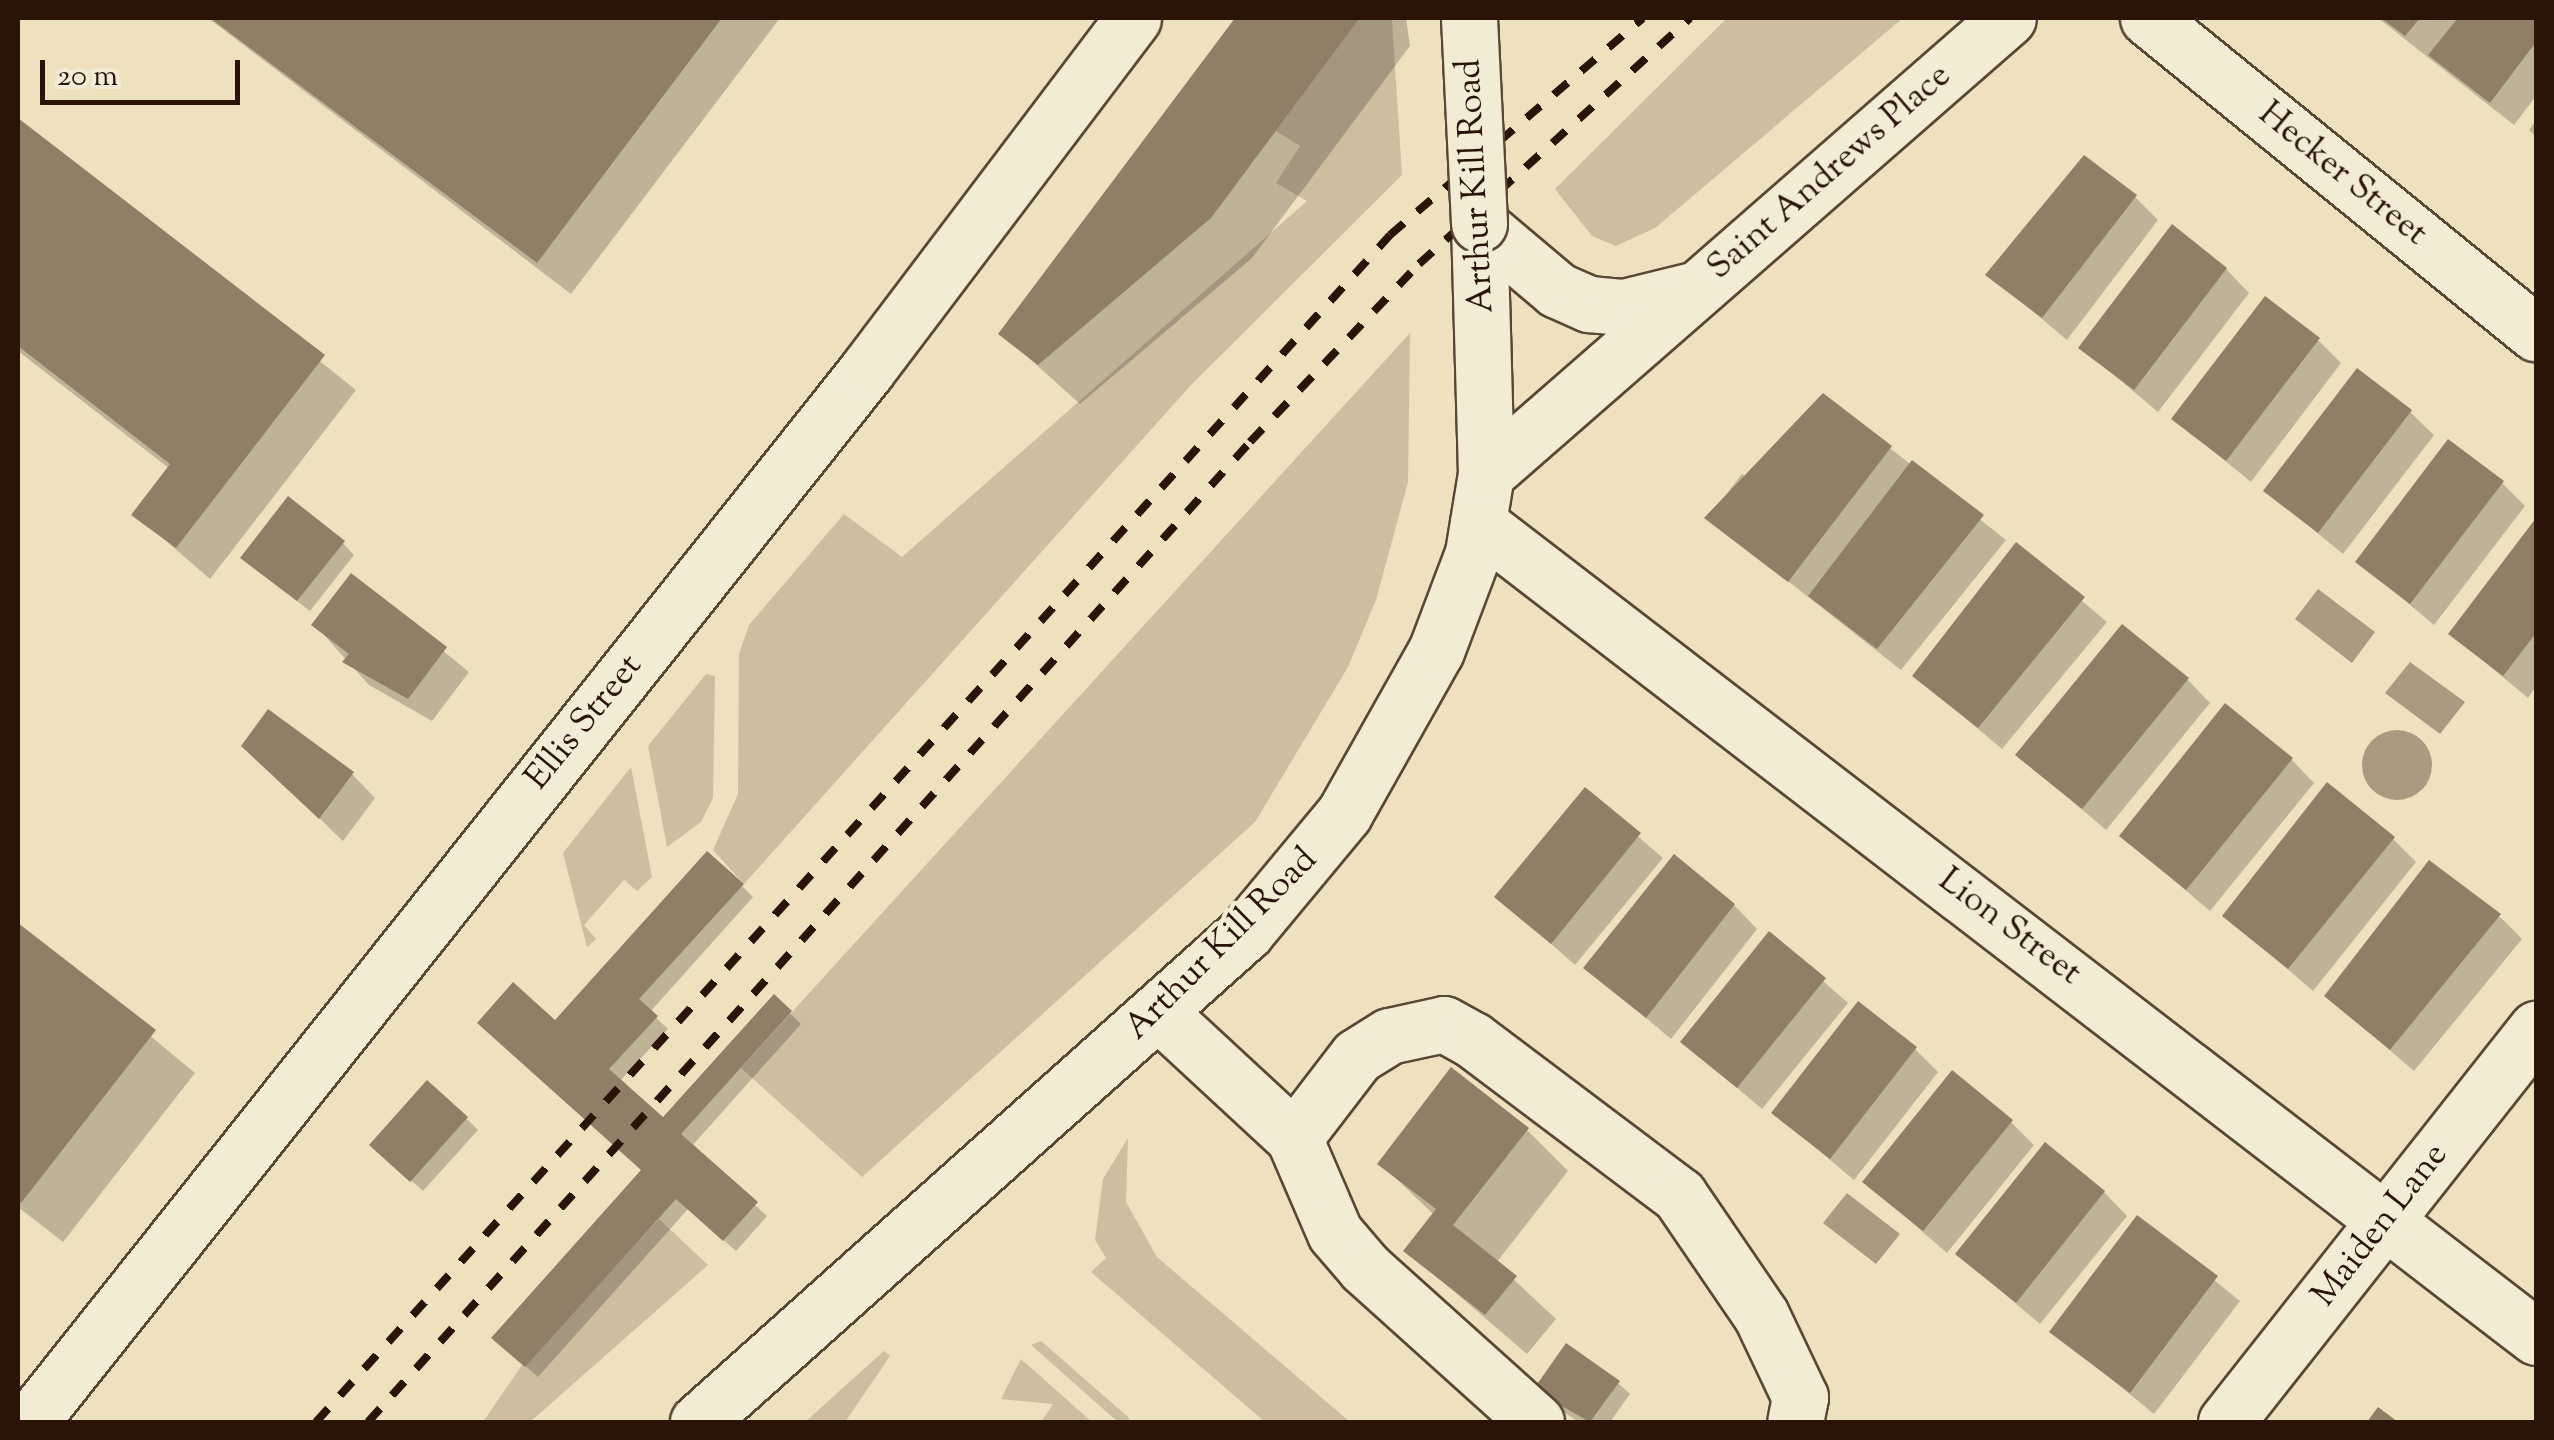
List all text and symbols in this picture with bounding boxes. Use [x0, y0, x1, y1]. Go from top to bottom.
scale bar [45, 40, 245, 102]
text: 20 m [57, 56, 118, 99]
street label: Saint Andrews Place [1700, 56, 1960, 290]
street label: Arthur Kill Road [1449, 58, 1505, 314]
street label: Hecker Street [2249, 94, 2435, 256]
street label: Ellis Street [518, 647, 652, 799]
street label: Arthur Kill Road [1117, 840, 1327, 1050]
street label: Lion Street [1929, 861, 2089, 995]
street label: Maiden Lane [2304, 1136, 2458, 1316]

